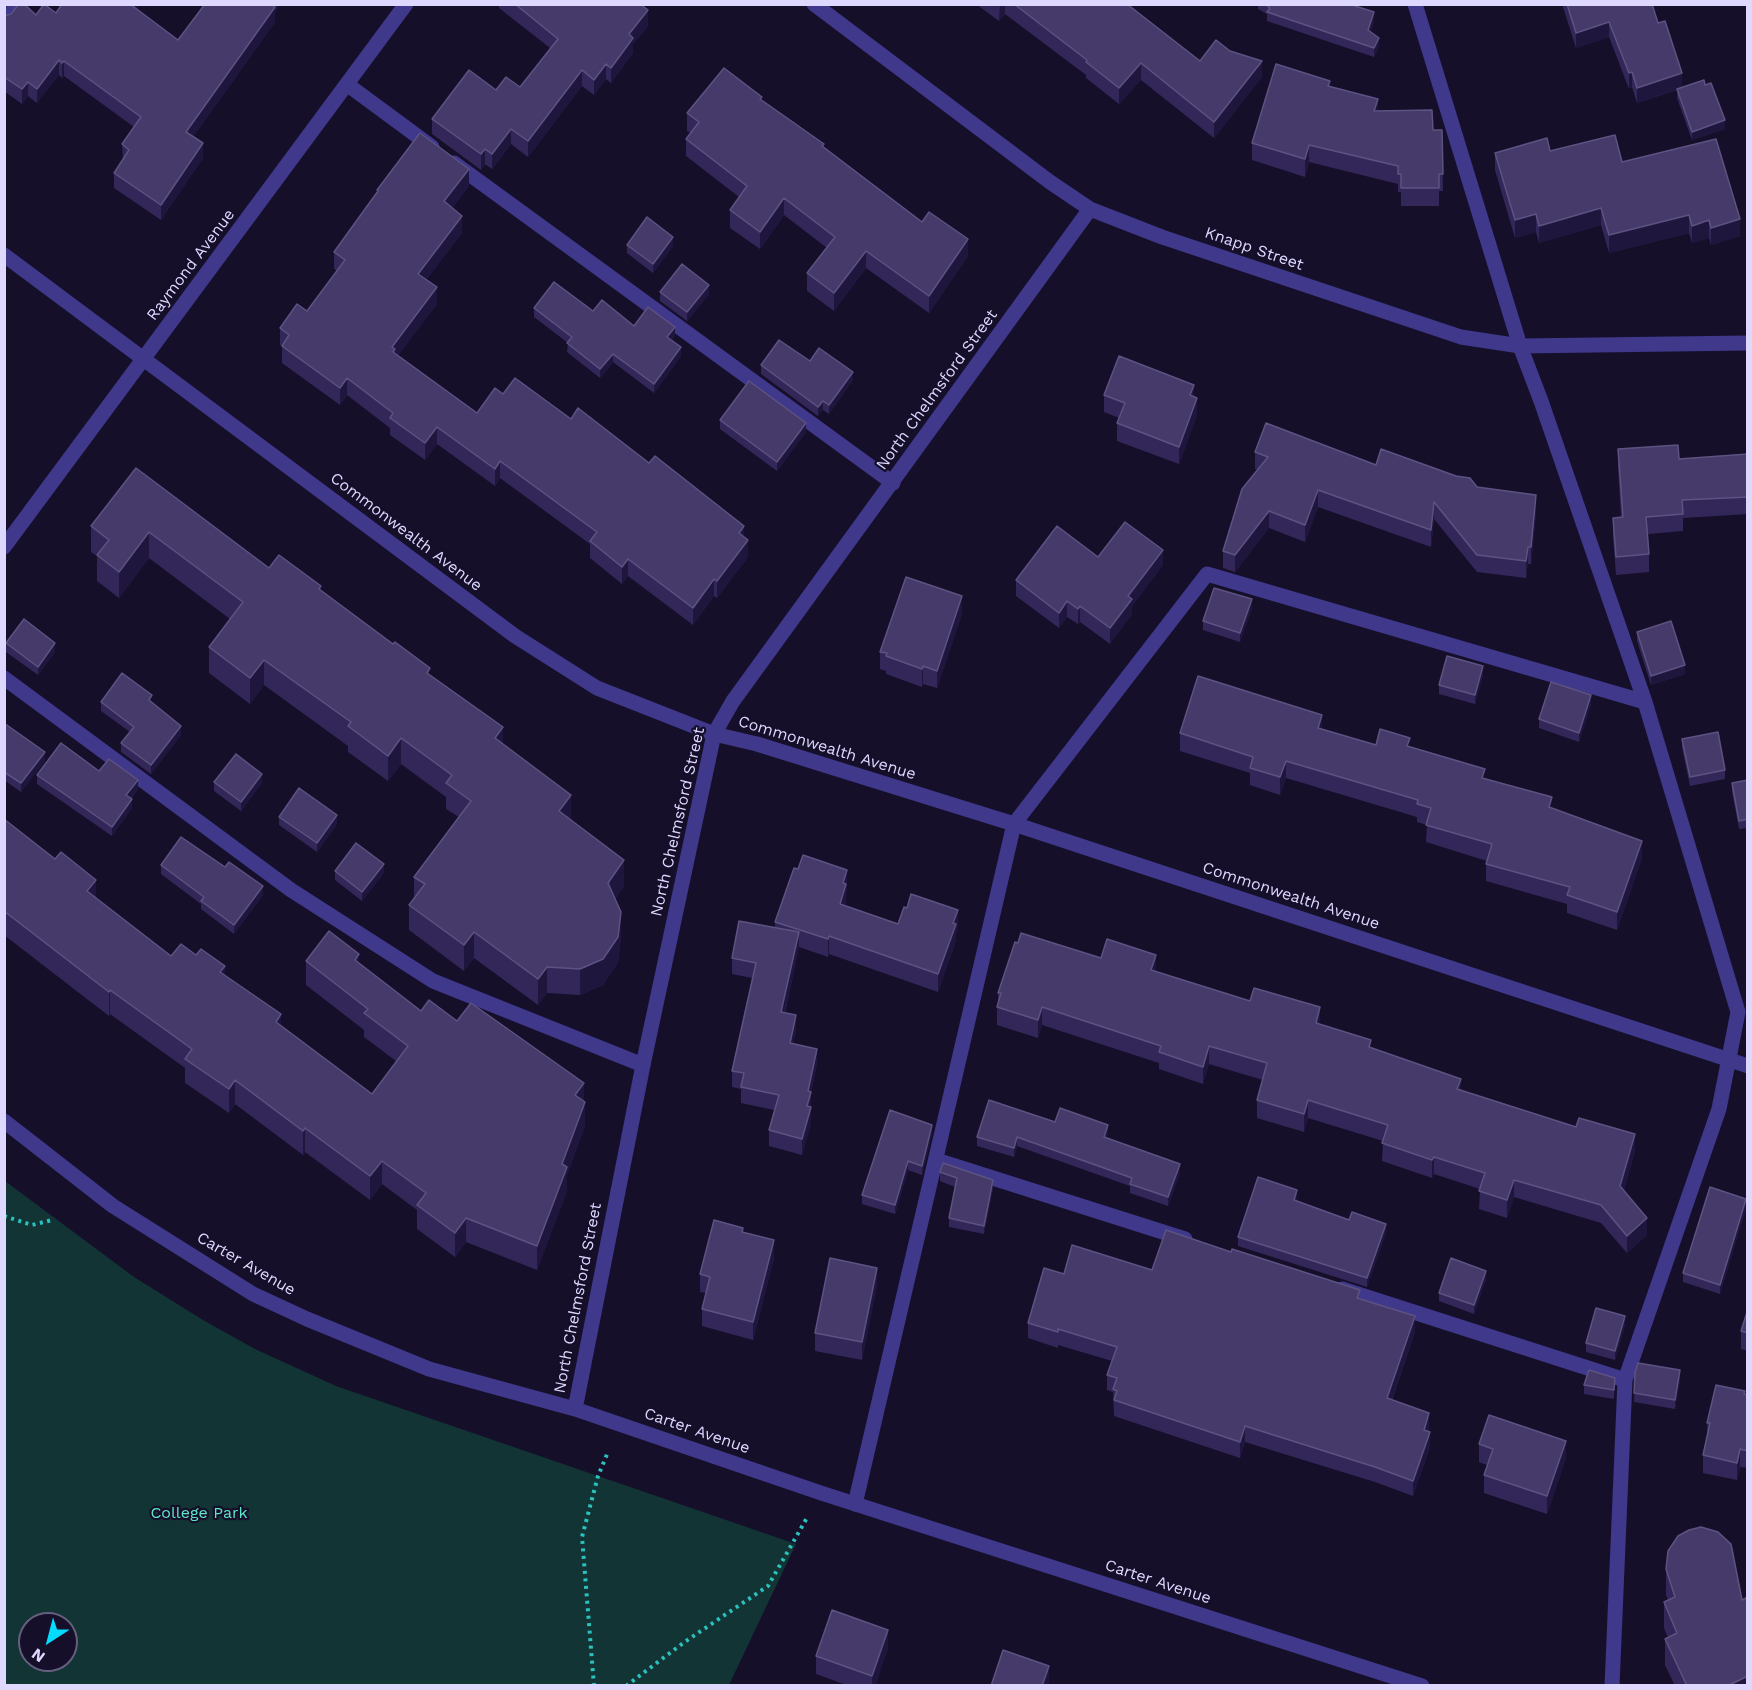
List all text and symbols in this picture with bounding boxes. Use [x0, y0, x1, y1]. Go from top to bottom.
street label: Raymond Avenue [143, 206, 239, 324]
street label: Knapp Street [1202, 223, 1306, 275]
street label: North Chelmsford Street [872, 306, 1002, 474]
street label: Commonwealth Avenue [326, 469, 486, 595]
street label: Commonwealth Avenue [736, 712, 918, 784]
street label: North Chelmsford Street [647, 726, 709, 918]
street label: Commonwealth Avenue [1200, 858, 1382, 934]
street label: North Chelmsford Street [550, 1201, 606, 1395]
street label: Carter Avenue [193, 1228, 299, 1300]
street label: Carter Avenue [642, 1404, 752, 1458]
park label: College Park [150, 1503, 248, 1523]
street label: Carter Avenue [1102, 1556, 1214, 1608]
north arrow [18, 1612, 78, 1672]
text: N [28, 1644, 49, 1667]

